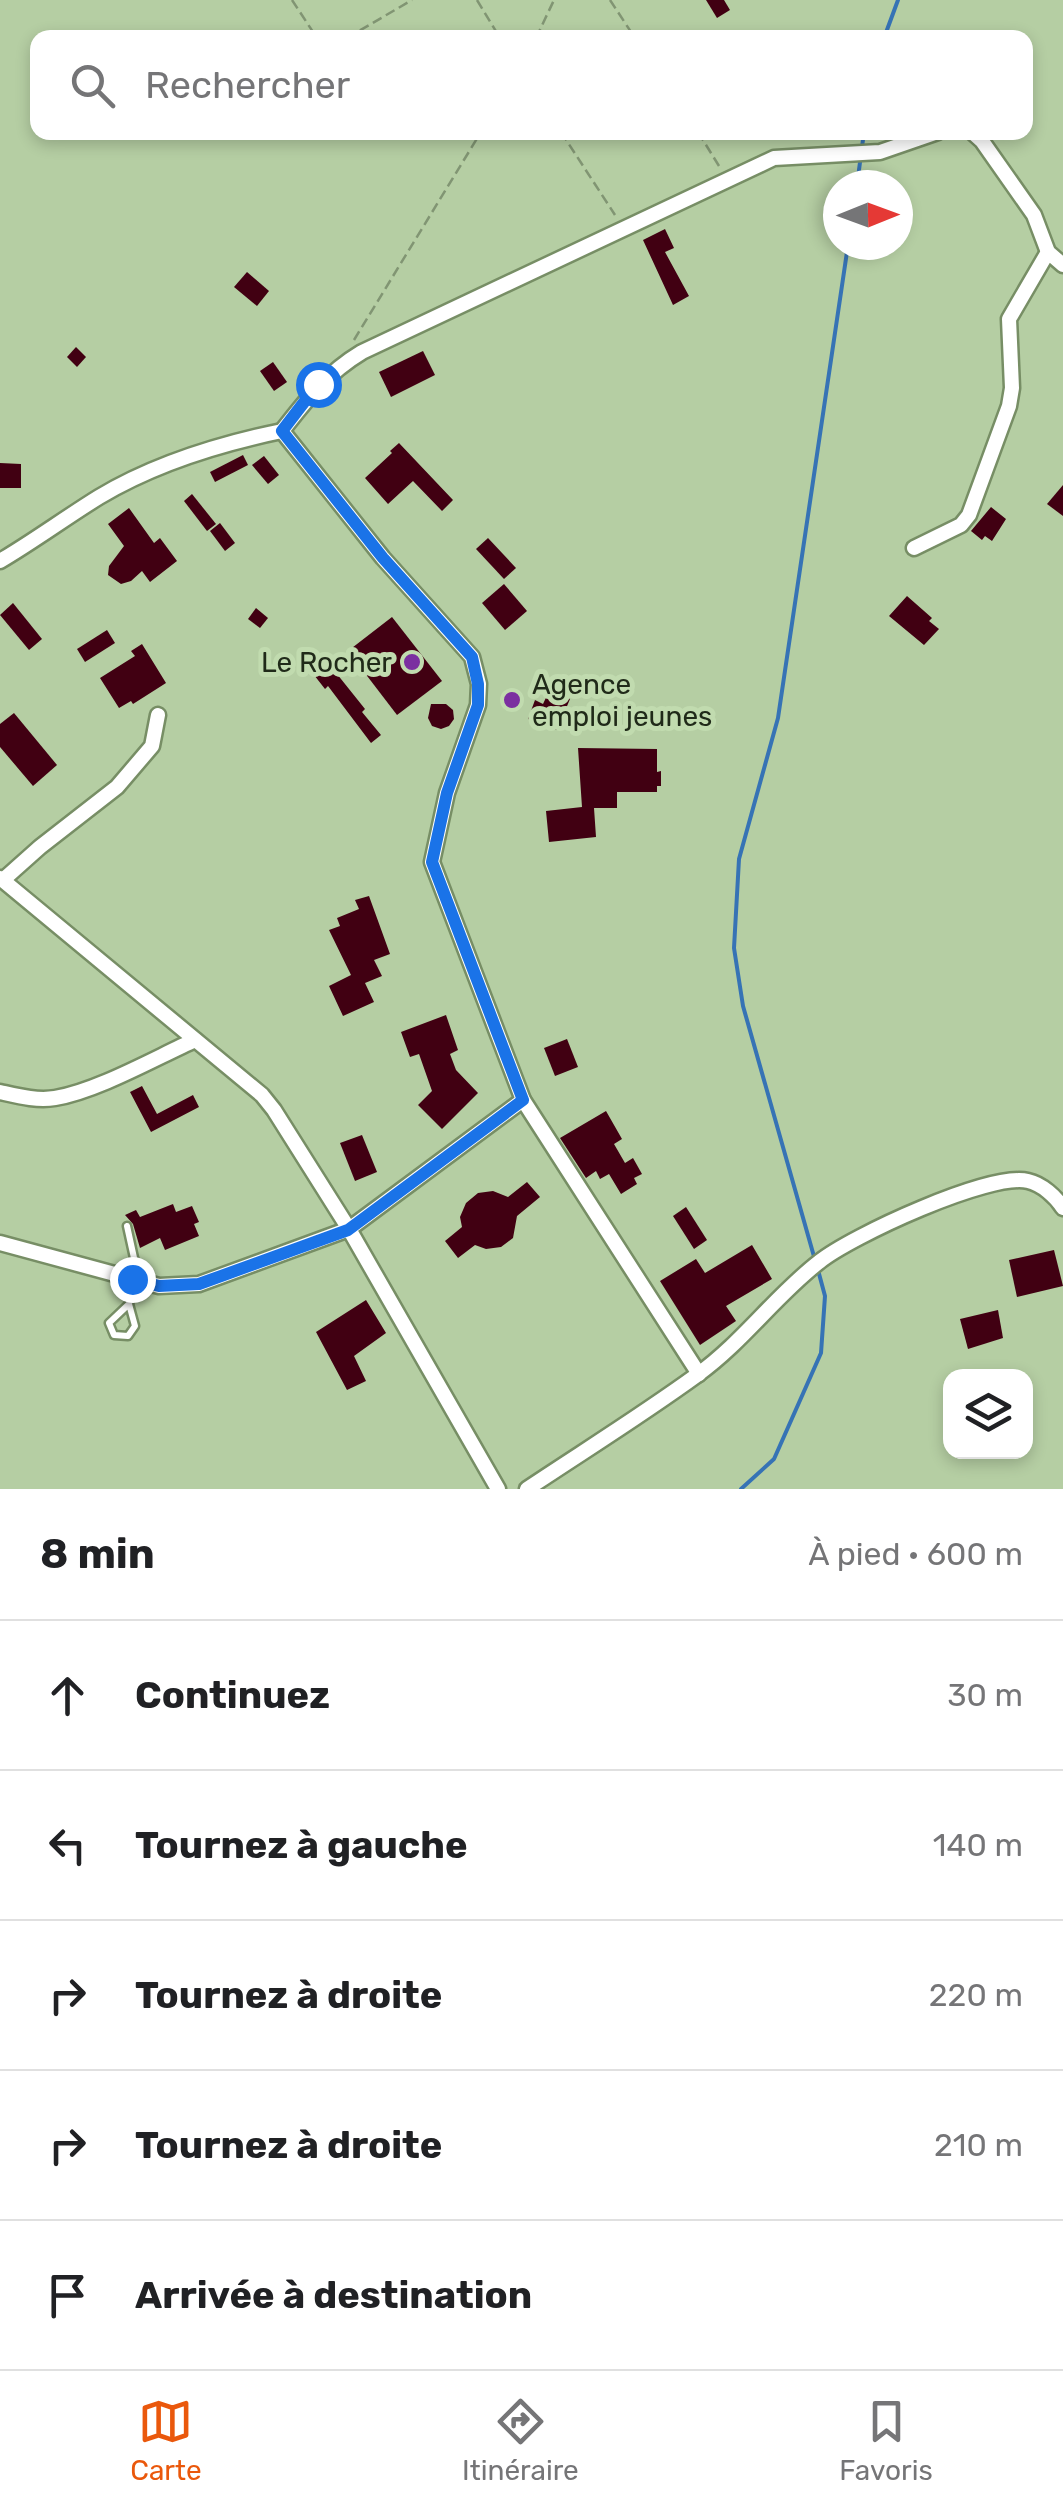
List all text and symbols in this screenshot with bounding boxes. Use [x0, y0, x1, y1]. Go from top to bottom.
search box [30, 30, 1033, 140]
icon: search [65, 58, 120, 113]
text: Rechercher [145, 62, 350, 108]
north arrow [823, 170, 913, 260]
route start [296, 362, 342, 408]
place label: Le Rocher [261, 646, 392, 679]
marker: Le Rocher [401, 651, 423, 673]
place label: Agence emploi jeunes [532, 668, 712, 733]
marker: Agence emploi jeunes [501, 689, 523, 711]
route end [110, 1257, 156, 1303]
map controls [943, 1369, 1033, 1459]
button: layers [943, 1369, 1033, 1459]
text: 8 min [40, 1529, 155, 1579]
text: À pied · 600 m [808, 1535, 1023, 1573]
icon: ahead [40, 1668, 95, 1723]
text: Continuez [135, 1672, 330, 1718]
text: 30 m [947, 1676, 1023, 1714]
icon: left [40, 1818, 95, 1873]
text: Tournez à gauche [135, 1822, 468, 1868]
text: 140 m [933, 1826, 1023, 1864]
icon: right [40, 1968, 95, 2023]
text: Tournez à droite [135, 1972, 442, 2018]
text: 220 m [929, 1976, 1023, 2014]
icon: right [40, 2118, 95, 2173]
text: Tournez à droite [135, 2122, 442, 2168]
text: 210 m [934, 2126, 1023, 2164]
icon: arrive [40, 2268, 95, 2323]
text: Arrivée à destination [135, 2272, 532, 2318]
tab: Carte [130, 2394, 202, 2487]
tab: Itinéraire [462, 2394, 579, 2487]
tab: Favoris [839, 2394, 933, 2487]

